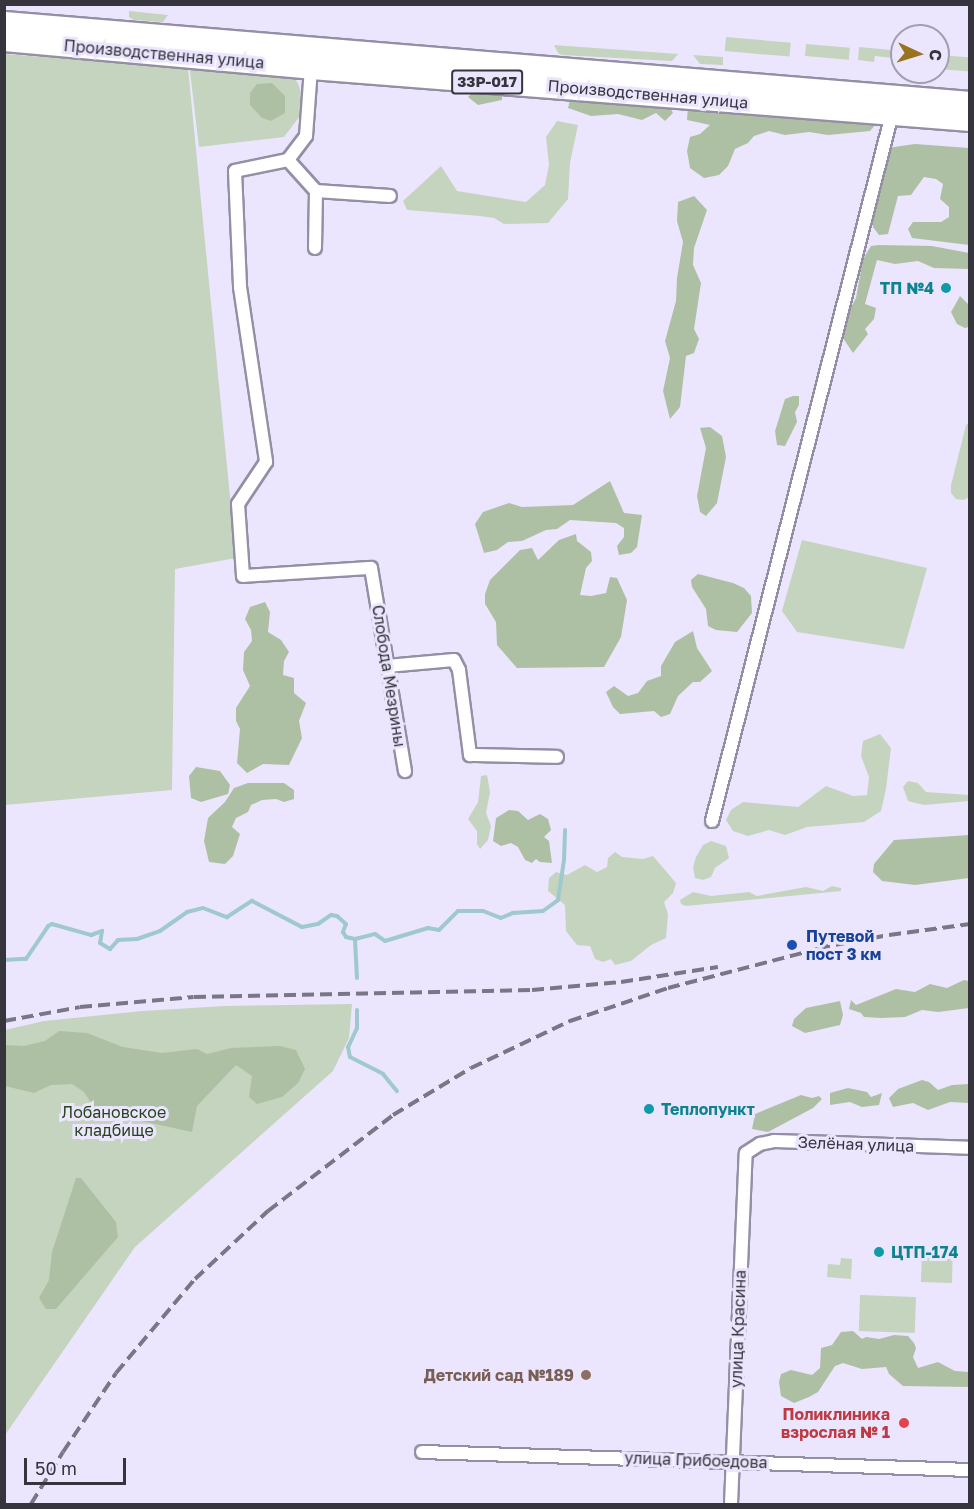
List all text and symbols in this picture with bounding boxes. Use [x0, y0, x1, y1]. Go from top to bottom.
north arrow [890, 24, 950, 84]
street label: Производственная улица [63, 36, 265, 72]
text: С [926, 49, 946, 61]
road number: 33Р-017 [451, 70, 523, 94]
street label: Производственная улица [547, 76, 749, 112]
place label: ТП №4 [880, 278, 934, 298]
marker: ТП №4 [939, 281, 953, 295]
street label: Слобода Мезрины [368, 604, 410, 748]
place label: Путевой пост 3 км [806, 926, 881, 964]
marker: Путевой пост 3 км [783, 936, 801, 954]
place label: Теплопункт [661, 1099, 755, 1119]
park label: Лобановское кладбище [62, 1102, 166, 1140]
marker: Теплопункт [642, 1102, 656, 1116]
street label: Зелёная улица [797, 1132, 915, 1156]
place label: ЦТП-174 [891, 1242, 959, 1262]
marker: ЦТП-174 [872, 1245, 886, 1259]
street label: улица Красина [726, 1270, 750, 1388]
place label: Детский сад №189 [424, 1365, 574, 1385]
marker: Детский сад №189 [579, 1368, 593, 1382]
place label: Поликлиника взрослая № 1 [781, 1404, 890, 1442]
marker: Поликлиника взрослая № 1 [895, 1414, 913, 1432]
scale bar [27, 1446, 129, 1484]
street label: улица Грибоедова [624, 1448, 768, 1472]
text: 50 m [35, 1457, 77, 1479]

